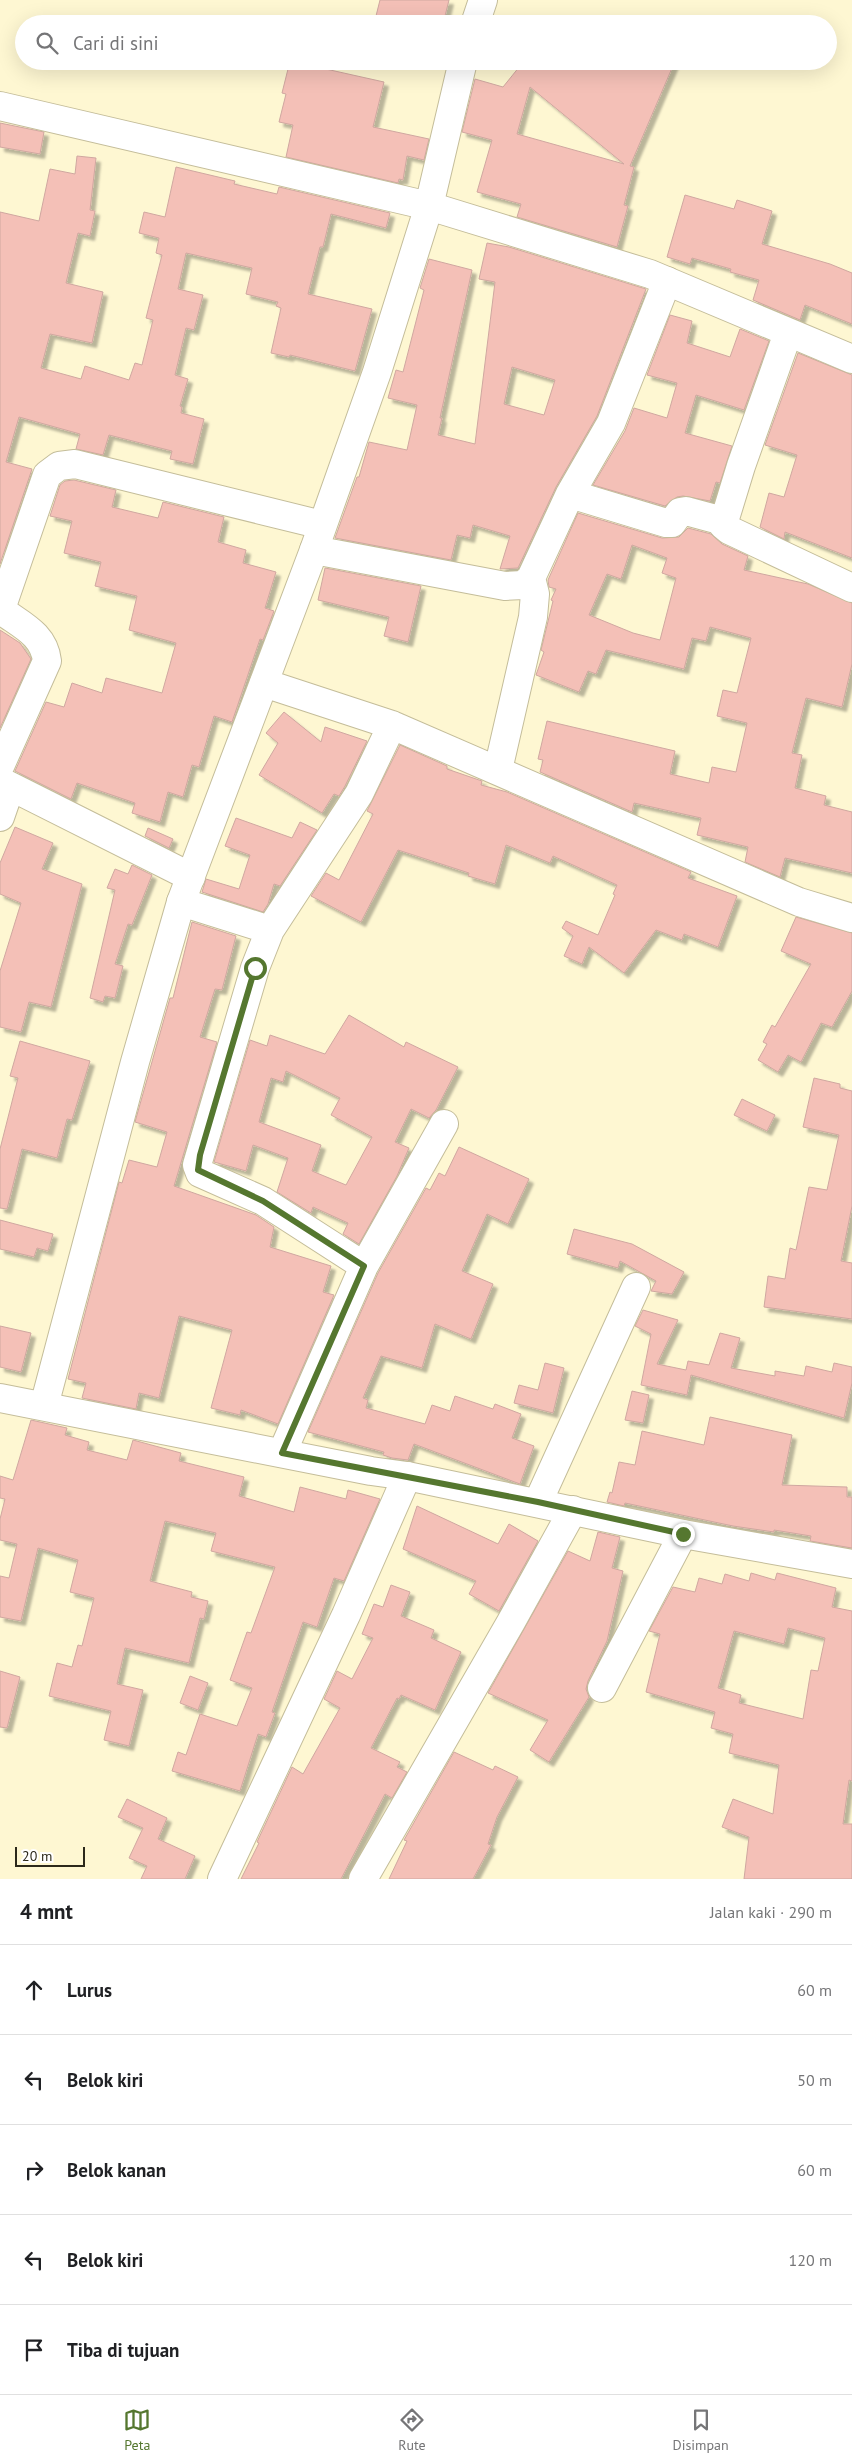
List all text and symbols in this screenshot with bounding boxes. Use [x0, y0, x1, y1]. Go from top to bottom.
search box [15, 15, 837, 70]
icon: search [33, 29, 61, 57]
text: Cari di sini [73, 31, 159, 55]
route start [244, 957, 267, 980]
route end [672, 1523, 695, 1546]
scale bar [15, 1844, 85, 1867]
text: 20 m [22, 1847, 52, 1865]
text: 4 mnt [20, 1898, 73, 1925]
text: Jalan kaki · 290 m [710, 1902, 832, 1922]
icon: ahead [20, 1976, 48, 2004]
text: Lurus [67, 1978, 112, 2002]
text: 60 m [797, 1980, 832, 2000]
icon: left [20, 2066, 48, 2094]
text: Belok kiri [67, 2068, 143, 2092]
text: 50 m [797, 2070, 832, 2090]
icon: right [20, 2156, 48, 2184]
text: Belok kanan [67, 2158, 166, 2182]
text: 60 m [797, 2160, 832, 2180]
icon: left [20, 2246, 48, 2274]
text: Belok kiri [67, 2248, 143, 2272]
text: 120 m [789, 2250, 832, 2270]
icon: arrive [20, 2336, 48, 2364]
text: Tiba di tujuan [67, 2338, 179, 2362]
tab: Peta [123, 2406, 151, 2454]
tab: Rute [398, 2406, 426, 2454]
tab: Disimpan [673, 2406, 729, 2454]

